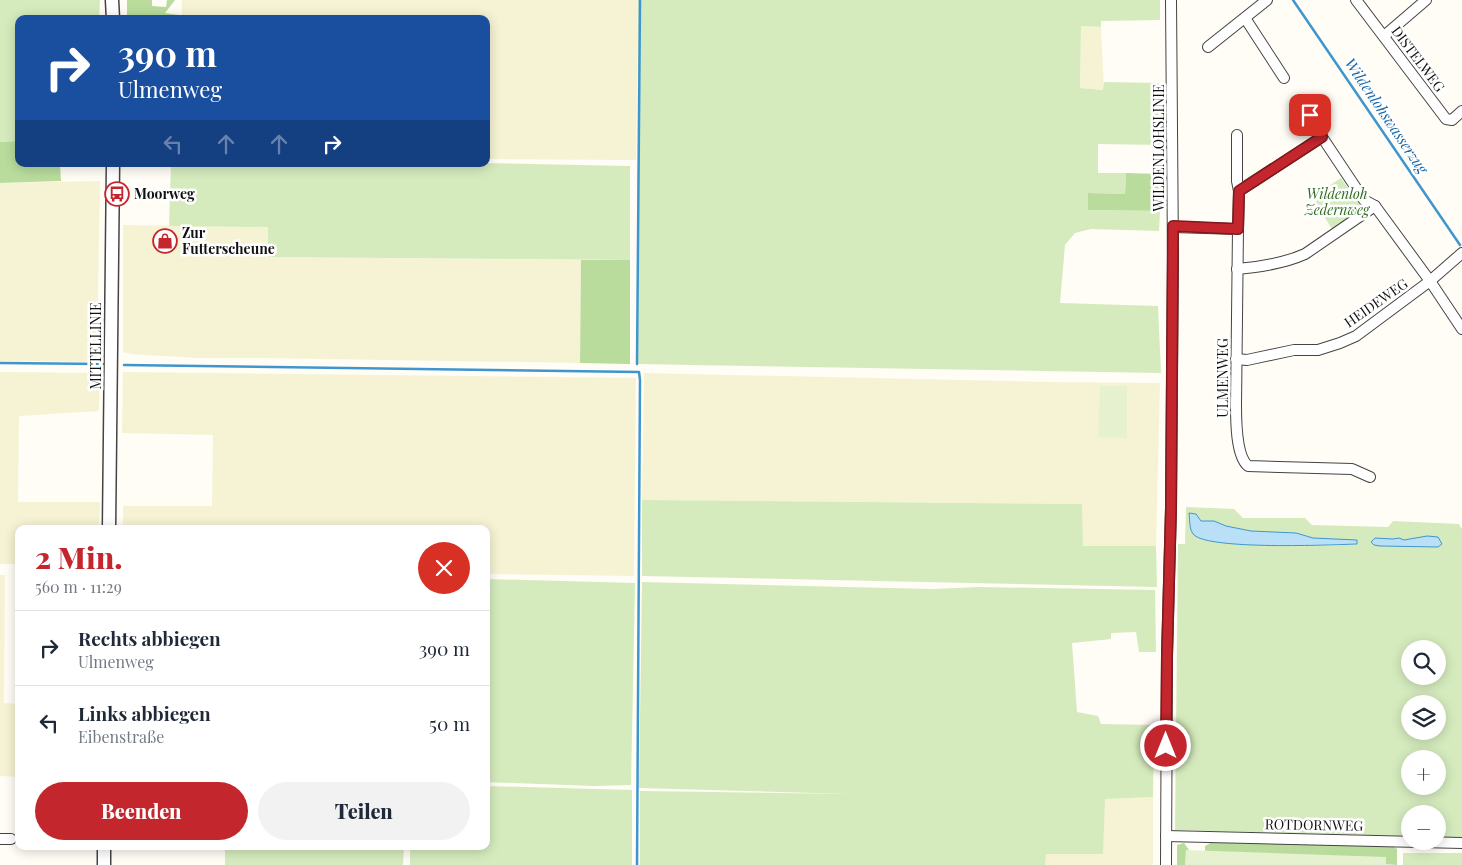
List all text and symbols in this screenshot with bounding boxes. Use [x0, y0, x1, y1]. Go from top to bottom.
street label: DISTELWEG [1387, 22, 1449, 96]
text: 390 m [118, 29, 217, 76]
icon: right [35, 35, 100, 100]
water label: Wildenlohswasserzug [1341, 54, 1434, 178]
text: Ulmenweg [118, 74, 222, 104]
street label: WILDENLOHSLINIE [1149, 85, 1168, 212]
pin [1289, 94, 1331, 136]
icon: arrive [1296, 101, 1324, 129]
icon: left [159, 130, 187, 158]
icon: ahead [212, 130, 240, 158]
icon: ahead [265, 130, 293, 158]
icon: right [318, 130, 346, 158]
bus stop icon: Moorweg [104, 181, 130, 207]
place label: Moorweg [134, 184, 195, 203]
park label: Wildenloh Zedernweg [1304, 184, 1371, 219]
place label: Zur Futterscheune [182, 223, 275, 258]
shop icon: Zur Futterscheune [152, 228, 178, 254]
street label: HEIDEWEG [1340, 274, 1411, 331]
street label: MITTELLINIE [86, 302, 105, 390]
street label: ULMENWEG [1213, 338, 1232, 418]
text: 2 Min. [35, 537, 123, 577]
button: close [418, 542, 470, 594]
text: 560 m · 11:29 [35, 576, 122, 597]
text: Rechts abbiegen [78, 625, 221, 651]
icon: right [35, 634, 63, 662]
text: 390 m [419, 635, 470, 661]
map controls [1401, 640, 1446, 850]
button: search [1401, 640, 1446, 685]
text: Ulmenweg [78, 651, 154, 672]
button: layers [1401, 695, 1446, 740]
text: Links abbiegen [78, 700, 211, 726]
icon: left [35, 709, 63, 737]
text: 50 m [429, 710, 470, 736]
position arrow [1139, 719, 1191, 771]
text: Eibenstraße [78, 726, 164, 747]
button: + [1401, 750, 1446, 795]
button: Beenden [35, 782, 248, 840]
button: Teilen [258, 782, 470, 840]
button: − [1401, 805, 1446, 850]
street label: ROTDORNWEG [1265, 814, 1364, 835]

